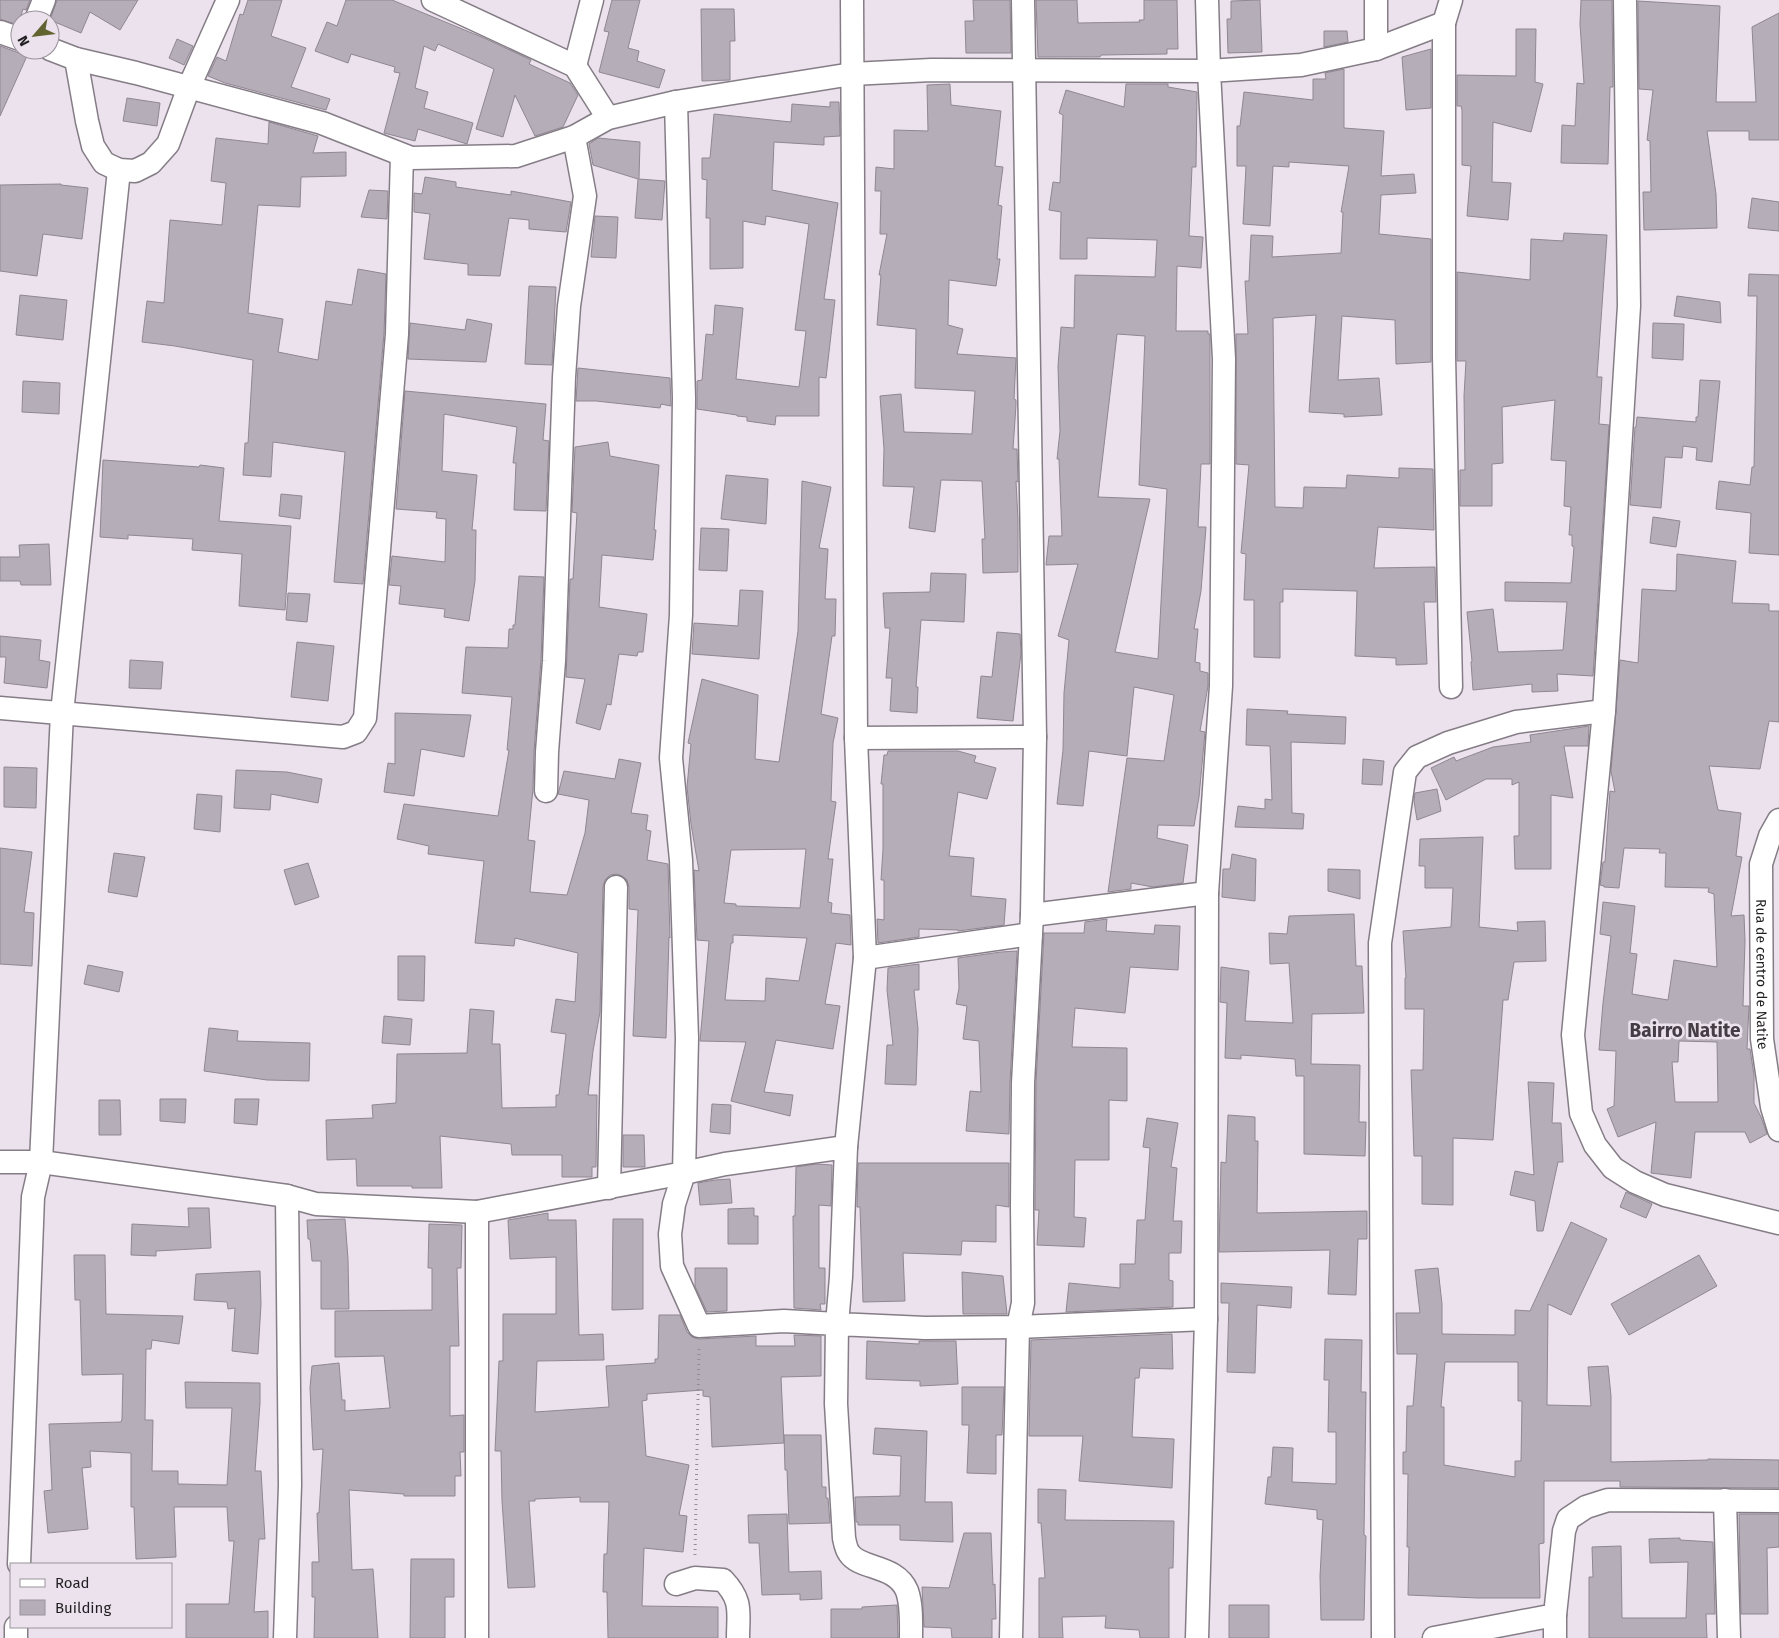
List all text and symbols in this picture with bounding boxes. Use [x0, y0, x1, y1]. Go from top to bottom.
north arrow [10, 10, 60, 60]
text: N [14, 33, 34, 49]
street label: Rua de centro de Natite [1752, 899, 1771, 1051]
district label: Bairro Natite [1630, 1019, 1740, 1042]
legend [10, 1563, 172, 1628]
text: Road [55, 1574, 90, 1592]
text: Building [55, 1599, 111, 1617]

